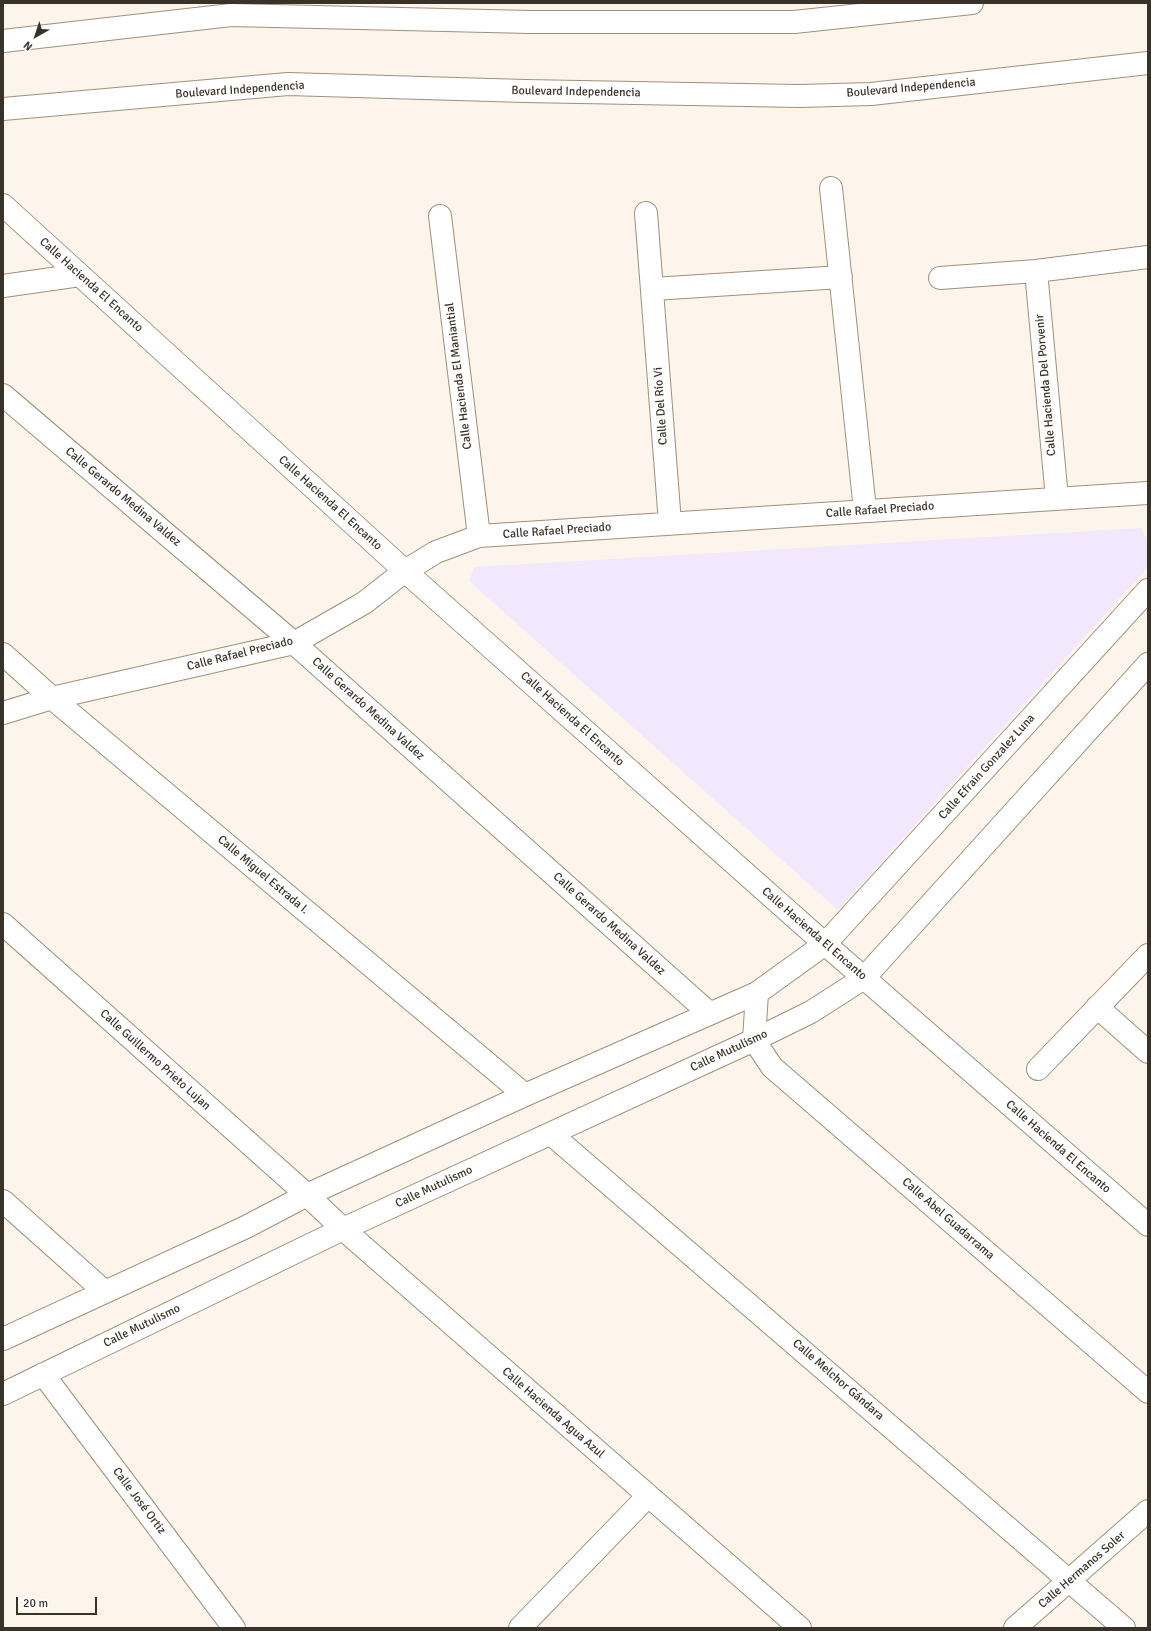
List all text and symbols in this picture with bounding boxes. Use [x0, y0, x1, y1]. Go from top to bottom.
north arrow [16, 16, 56, 56]
text: N [21, 38, 35, 53]
street label: Boulevard Independencia [846, 75, 976, 101]
street label: Boulevard Independencia [175, 78, 305, 102]
street label: Boulevard Independencia [511, 84, 641, 100]
street label: Calle Hacienda El Encanto [36, 235, 146, 335]
street label: Calle Hacienda El Maniantial [443, 302, 475, 450]
street label: Calle Hacienda Del Porvenir [1033, 313, 1059, 457]
street label: Calle Del Río Vi [651, 367, 671, 445]
street label: Calle Gerardo Medina Valdez [62, 444, 184, 550]
street label: Calle Hacienda El Encanto [275, 453, 385, 553]
street label: Calle Rafael Preciado [825, 499, 935, 521]
street label: Calle Rafael Preciado [502, 520, 612, 542]
street label: Calle Rafael Preciado [186, 634, 294, 674]
street label: Calle Gerardo Medina Valdez [309, 655, 427, 763]
street label: Calle Hacienda El Encanto [517, 669, 627, 769]
street label: Calle Efrain Gonzalez Luna [936, 711, 1038, 823]
street label: Calle Miguel Estrada I. [214, 833, 312, 917]
street label: Calle Gerardo Medina Valdez [550, 870, 668, 978]
street label: Calle Hacienda El Encanto [759, 884, 869, 984]
street label: Calle Guillermo Prieto Lujan [97, 1007, 213, 1113]
street label: Calle Mutulismo [688, 1027, 770, 1075]
street label: Calle Hacienda El Encanto [1003, 1097, 1113, 1197]
street label: Calle Mutulismo [393, 1163, 475, 1211]
street label: Calle Abel Guadarrama [899, 1175, 997, 1263]
street label: Calle Mutulismo [101, 1301, 183, 1351]
street label: Calle Melchor Gándara [789, 1336, 887, 1424]
street label: Calle Hacienda Agua Azul [499, 1365, 607, 1461]
street label: Calle José Ortiz [109, 1465, 169, 1537]
street label: Calle Hermanos Soler [1036, 1528, 1128, 1612]
scale bar [18, 1589, 99, 1615]
text: 20 m [23, 1596, 48, 1611]

